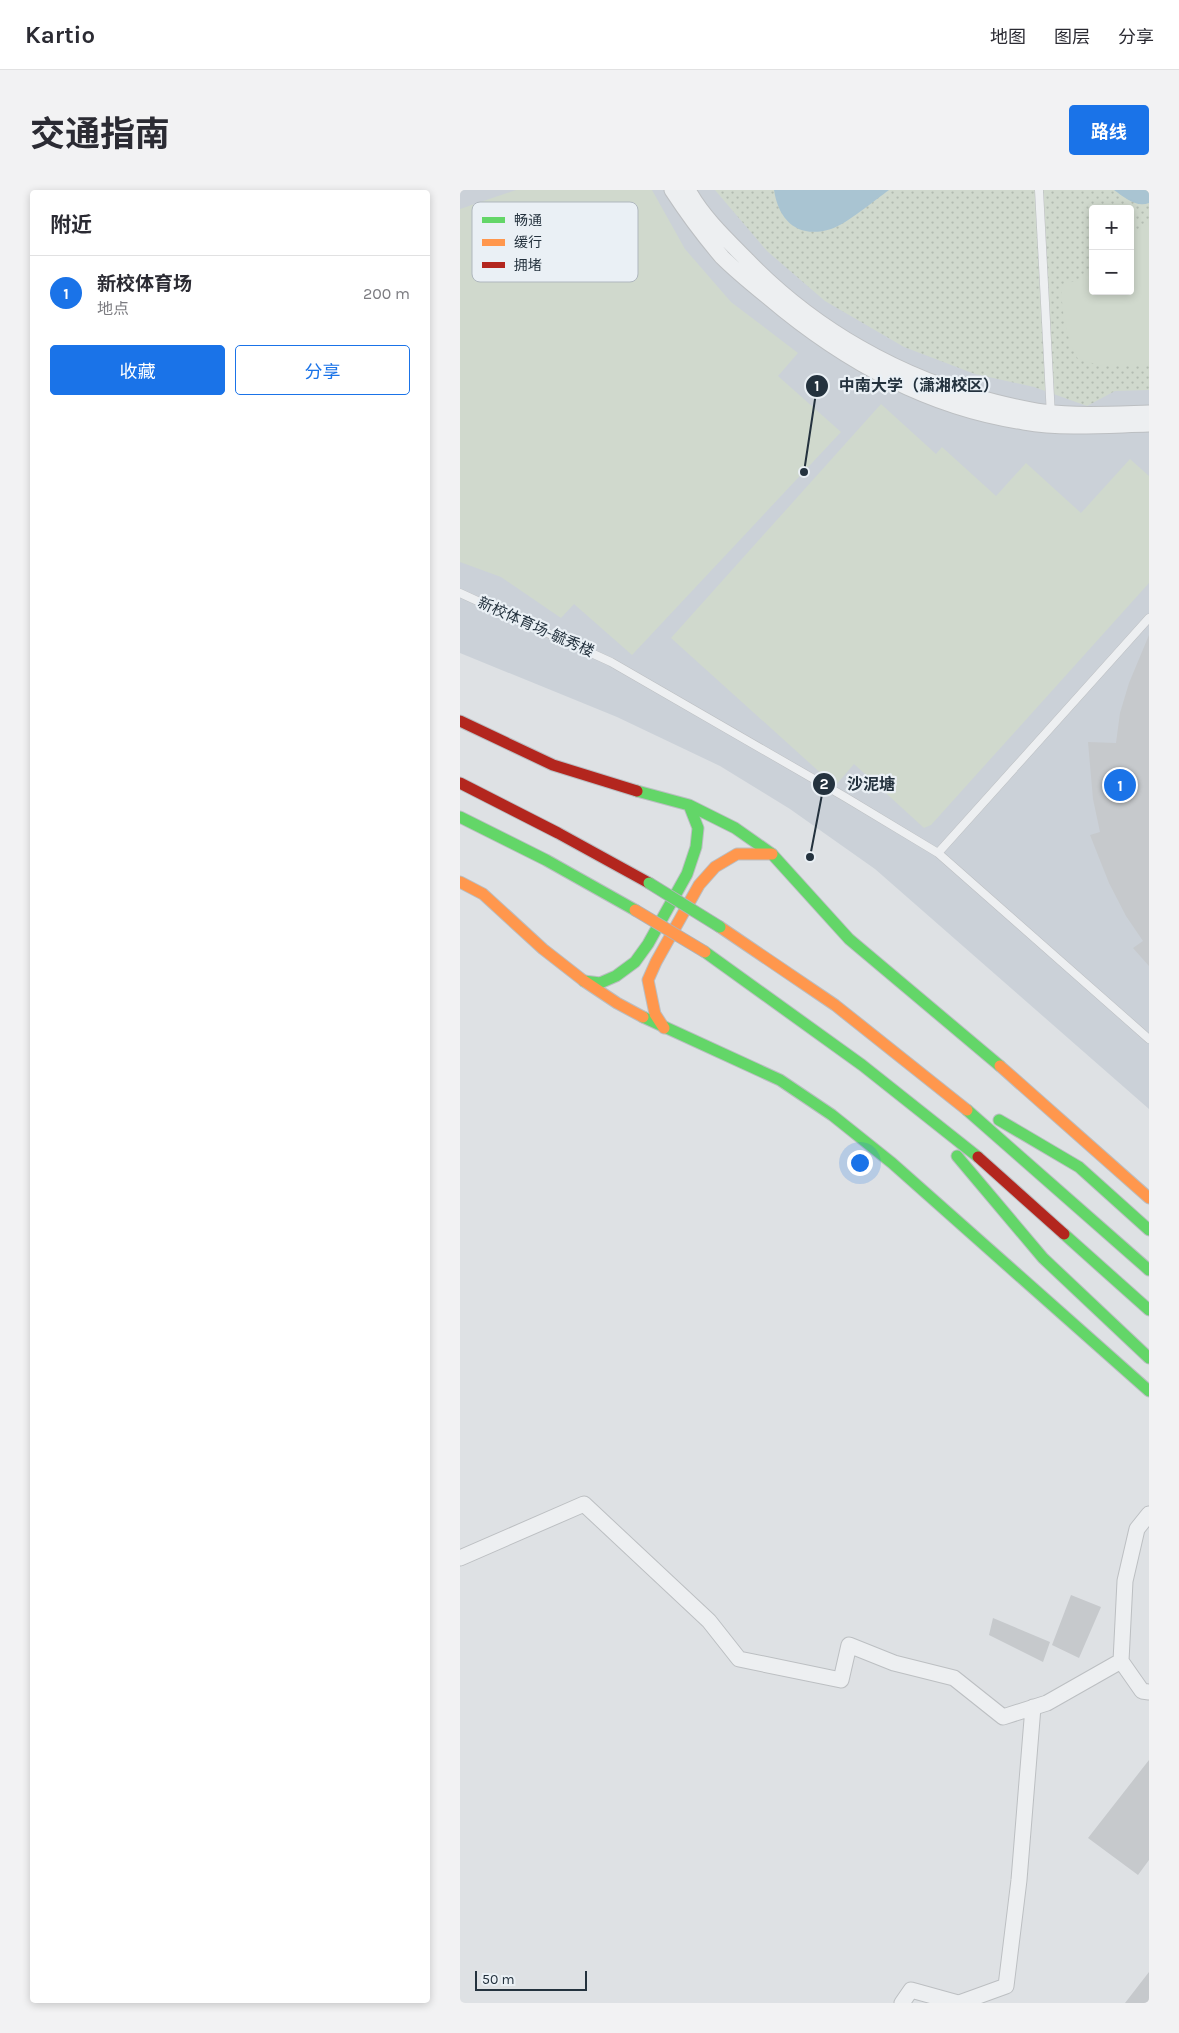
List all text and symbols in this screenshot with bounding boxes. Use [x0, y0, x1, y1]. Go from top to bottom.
text: Kartio [25, 21, 95, 49]
text: 地图 [990, 26, 1026, 48]
text: 图层 [1054, 26, 1090, 48]
text: 分享 [1118, 26, 1154, 48]
button: 路线 [1069, 105, 1149, 155]
text: 交通指南 [30, 114, 170, 155]
legend [472, 202, 638, 282]
map controls [1089, 205, 1134, 295]
button: + [1089, 205, 1134, 250]
text: 畅通 [514, 212, 542, 229]
text: 附近 [50, 213, 92, 237]
text: 缓行 [514, 234, 542, 251]
button: − [1089, 250, 1134, 295]
text: 拥堵 [514, 257, 542, 274]
text: 新校体育场 [97, 273, 192, 295]
text: 1 [63, 284, 69, 303]
text: 200 m [363, 284, 410, 303]
text: 地点 [97, 299, 129, 318]
button: 收藏 [50, 345, 225, 395]
button: 分享 [235, 345, 410, 395]
callout: 中南大学（潇湘校区） [804, 370, 1009, 401]
text: 中南大学（潇湘校区） [839, 376, 999, 395]
text: 1 [814, 377, 820, 395]
street label: 新校体育场-毓秀楼 [475, 593, 597, 661]
pin: 1 [1104, 766, 1136, 804]
callout: 沙泥塘 [812, 769, 905, 800]
text: 2 [819, 775, 829, 793]
text: 沙泥塘 [847, 775, 895, 794]
your location [847, 1150, 873, 1176]
scale bar [475, 1968, 588, 1991]
text: 50 m [482, 1971, 515, 1988]

